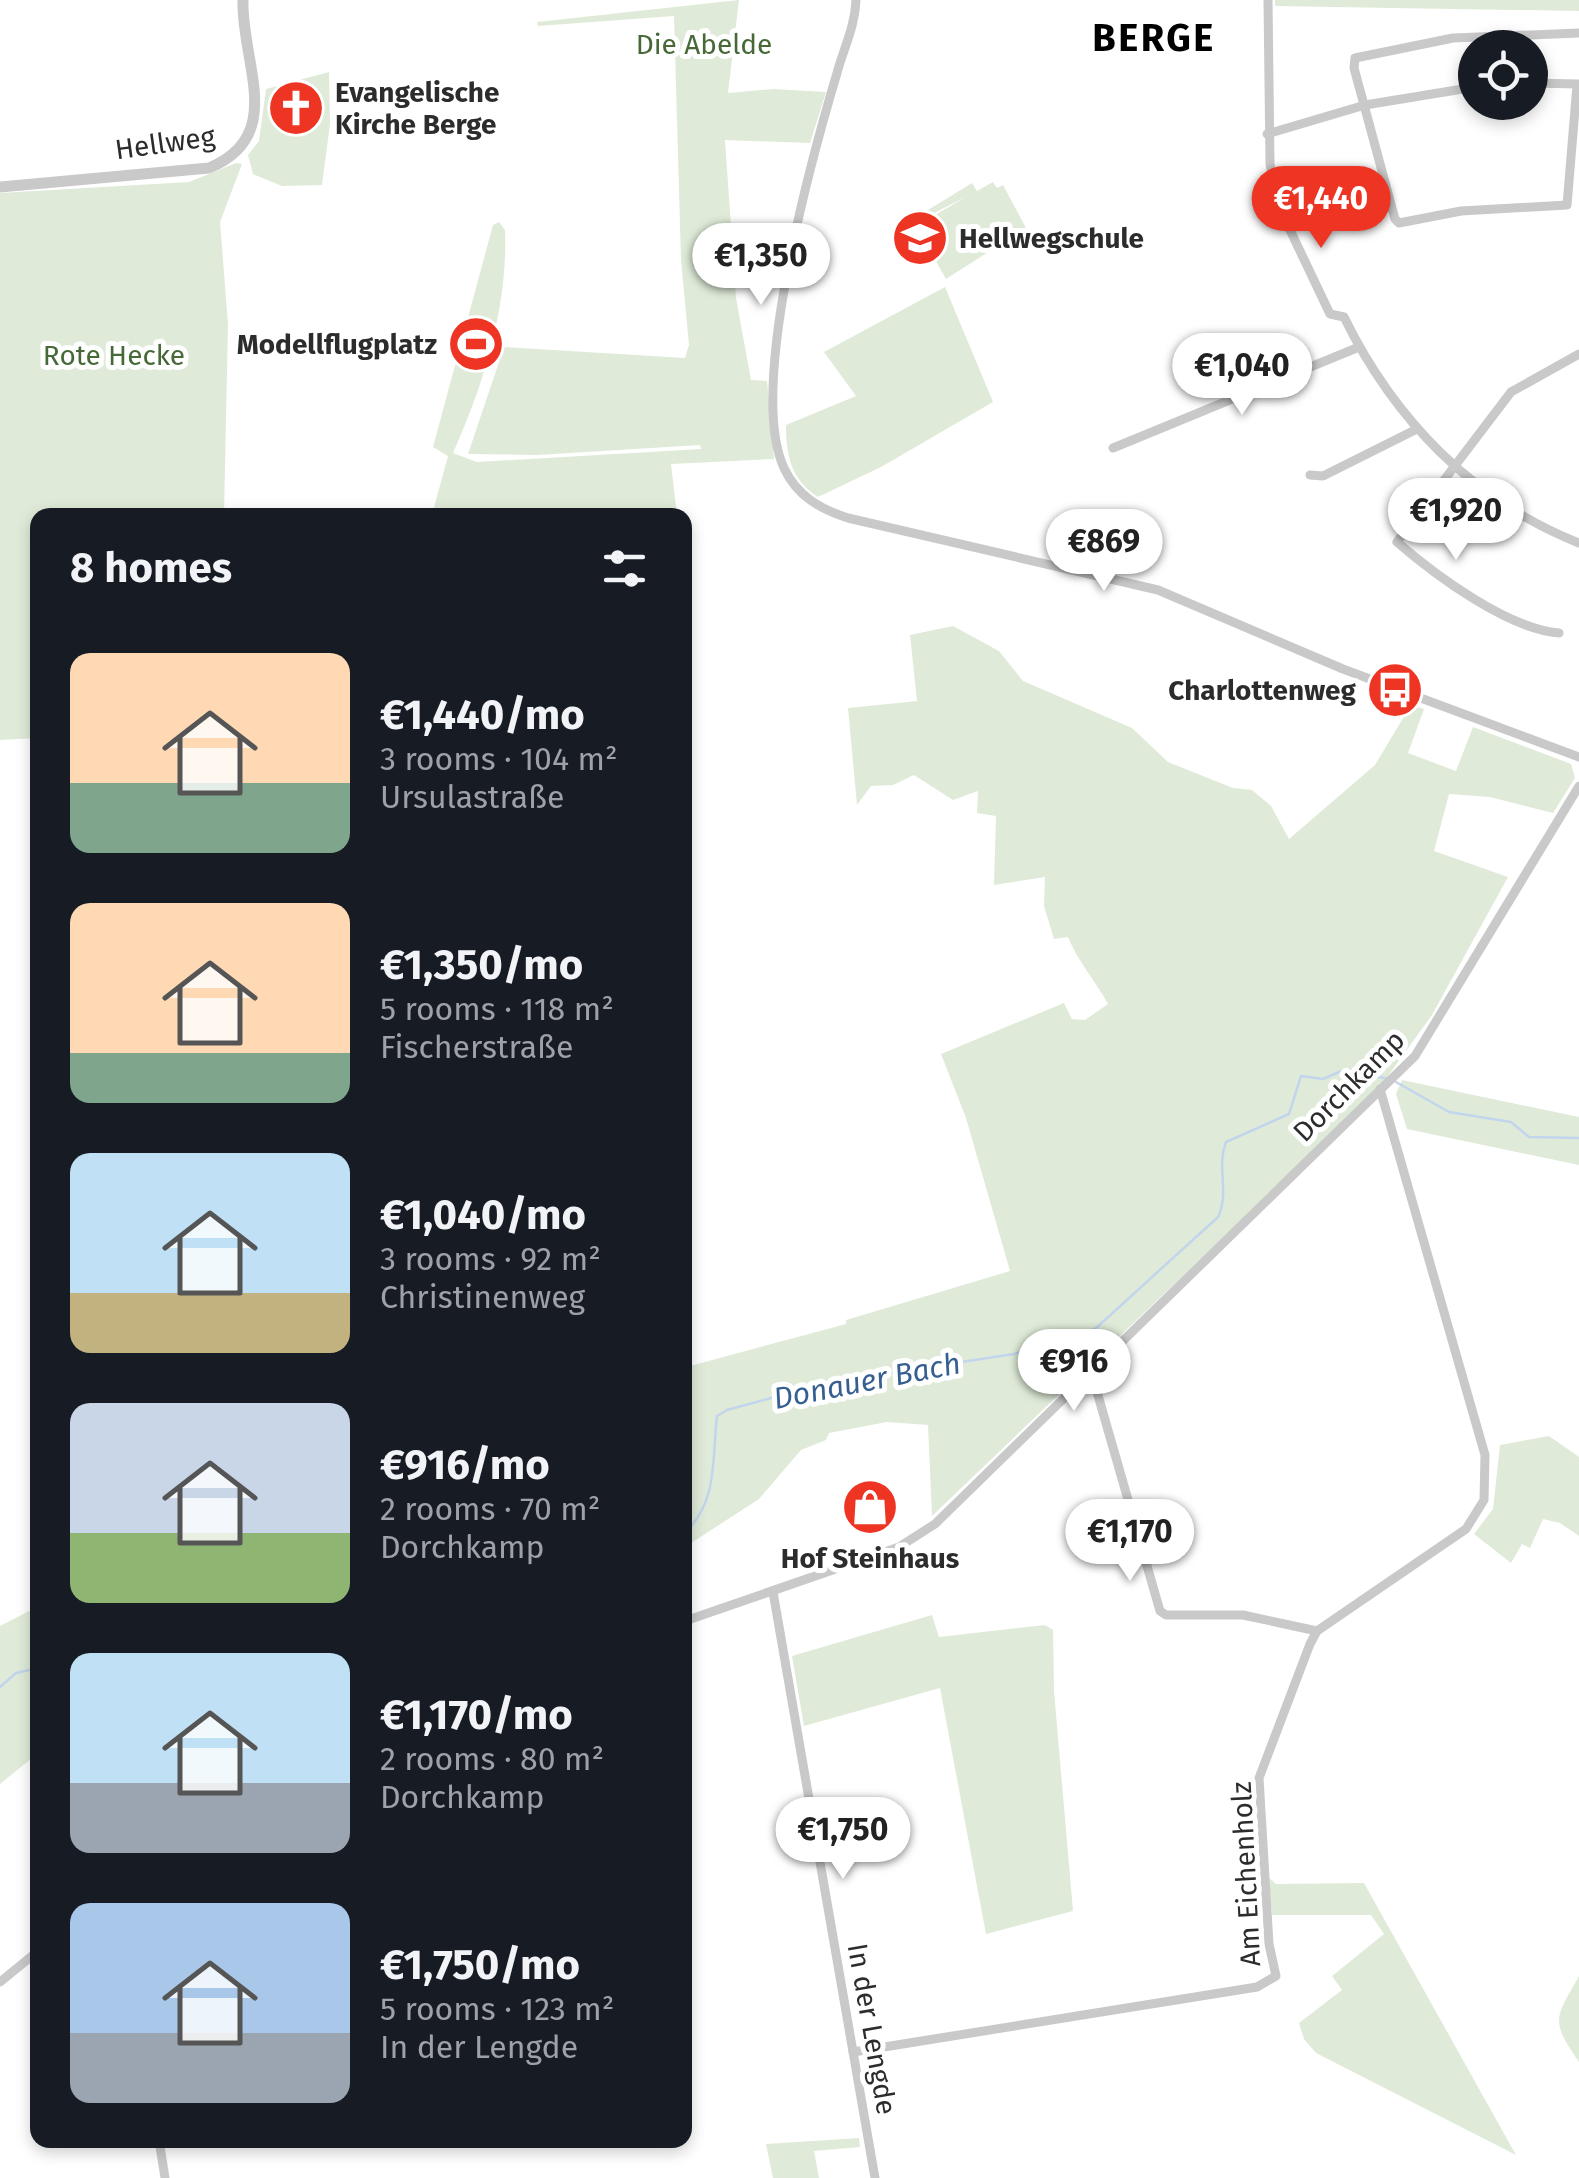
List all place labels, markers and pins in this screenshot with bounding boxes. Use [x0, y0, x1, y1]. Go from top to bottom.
place label: Evangelische Kirche Berge [335, 76, 499, 141]
church icon: Evangelische Kirche Berge [266, 78, 326, 138]
pin: €1,440 [1240, 166, 1402, 251]
school or university icon: Hellwegschule [890, 208, 950, 268]
place label: Hellwegschule [959, 222, 1144, 255]
pin: €1,350 [680, 223, 842, 308]
sports icon: Modellflugplatz [446, 314, 506, 374]
place label: Modellflugplatz [237, 328, 437, 361]
pin: €1,040 [1161, 333, 1323, 418]
pin: €1,920 [1375, 478, 1537, 563]
pin: €869 [1045, 509, 1163, 594]
bus stop icon: Charlottenweg [1365, 660, 1425, 720]
place label: Charlottenweg [1168, 674, 1357, 707]
pin: €916 [1015, 1329, 1133, 1414]
shop icon: Hof Steinhaus [840, 1477, 900, 1537]
pin: €1,170 [1049, 1499, 1211, 1584]
place label: Hof Steinhaus [781, 1542, 959, 1575]
pin: €1,750 [762, 1797, 924, 1882]

